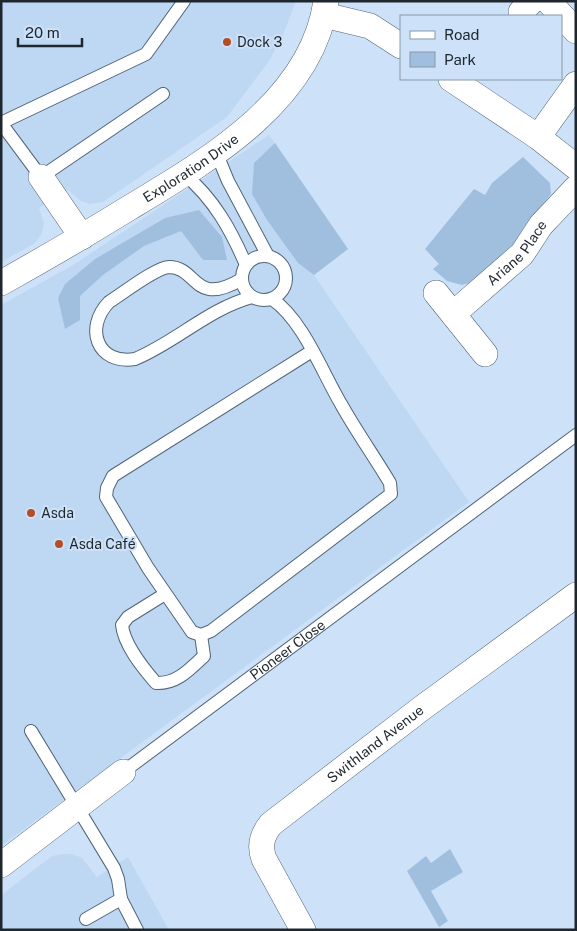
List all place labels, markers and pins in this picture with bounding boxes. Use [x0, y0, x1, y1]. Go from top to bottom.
place label: Dock 3 [237, 34, 282, 50]
marker: Dock 3 [221, 36, 233, 48]
place label: Asda [41, 505, 74, 521]
marker: Asda [25, 507, 37, 519]
place label: Asda Café [69, 536, 136, 552]
marker: Asda Café [53, 538, 65, 550]

